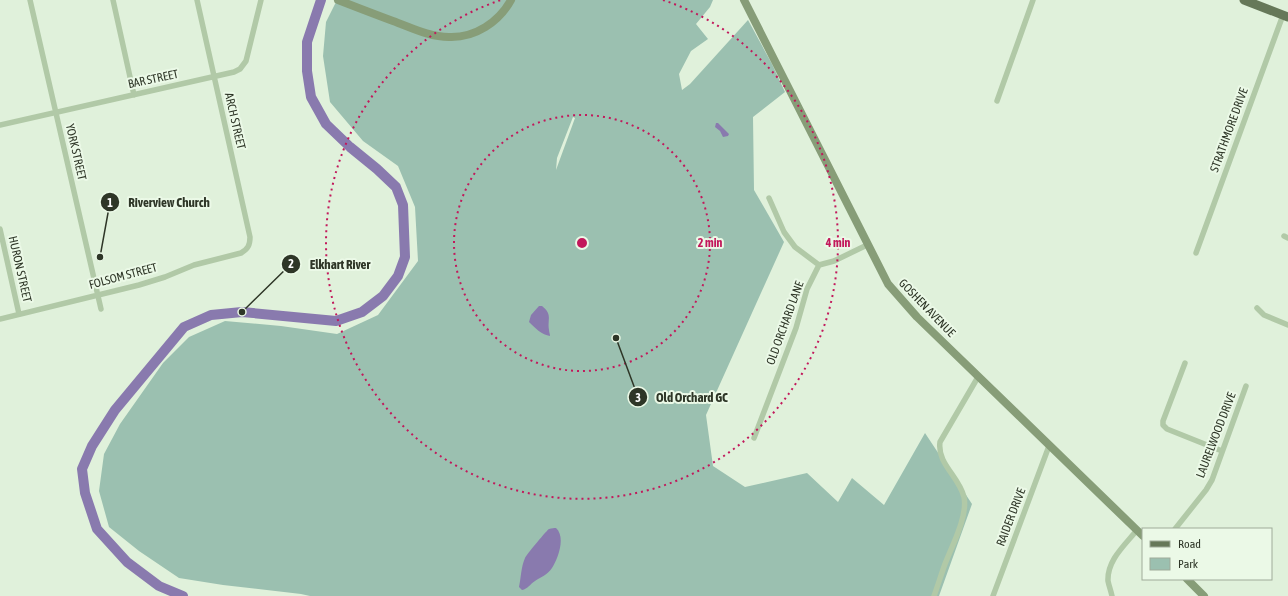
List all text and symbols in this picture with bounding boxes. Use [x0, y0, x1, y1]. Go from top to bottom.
street label: BAR STREET [127, 67, 180, 91]
street label: STRATHMORE DRIVE [1207, 86, 1251, 174]
street label: ARCH STREET [222, 91, 248, 151]
street label: YORK STREET [63, 123, 89, 182]
callout: Riverview Church [100, 190, 218, 215]
text: Riverview Church [128, 195, 210, 210]
text: 1 [107, 196, 113, 210]
street label: HURON STREET [6, 235, 35, 304]
centre of rings [575, 236, 589, 250]
text: 2 min [698, 236, 722, 250]
text: 4 min [825, 236, 850, 250]
callout: Elkhart River [281, 252, 378, 277]
text: 2 [288, 257, 294, 271]
text: Elkhart River [310, 257, 372, 272]
street label: FOLSOM STREET [87, 260, 159, 292]
street label: GOSHEN AVENUE [896, 276, 958, 340]
street label: OLD ORCHARD LANE [763, 279, 807, 367]
callout: Old Orchard GC [628, 385, 736, 410]
text: Old Orchard GC [656, 390, 728, 405]
street label: LAURELWOOD DRIVE [1193, 390, 1239, 480]
text: 3 [635, 391, 641, 405]
street label: RAIDER DRIVE [993, 486, 1029, 548]
legend [1142, 528, 1272, 580]
text: Road [1178, 537, 1201, 551]
text: Park [1178, 557, 1199, 571]

